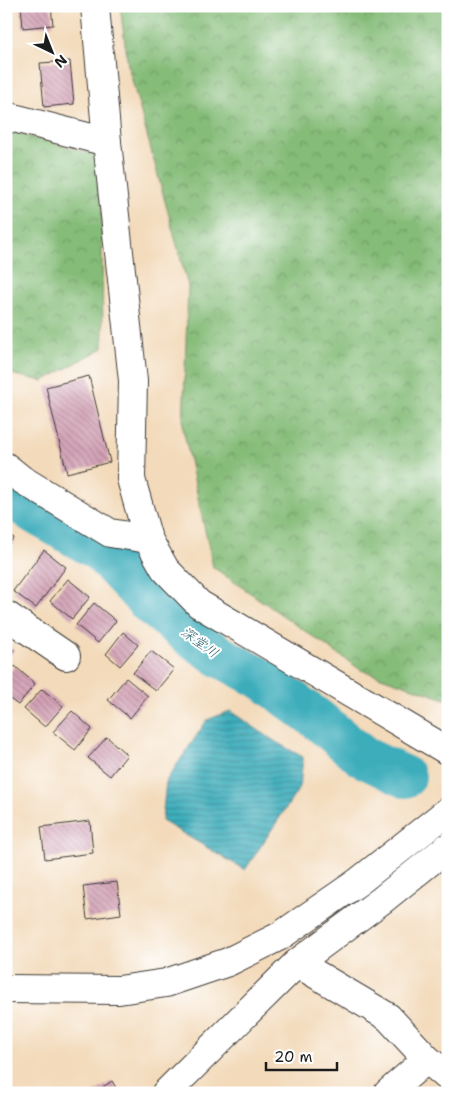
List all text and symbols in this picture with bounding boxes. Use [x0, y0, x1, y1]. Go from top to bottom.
north arrow [28, 28, 78, 78]
text: N [51, 51, 71, 72]
water label: 深堂川 [178, 622, 222, 662]
scale bar [266, 1039, 338, 1071]
text: 20 m [274, 1047, 313, 1067]

